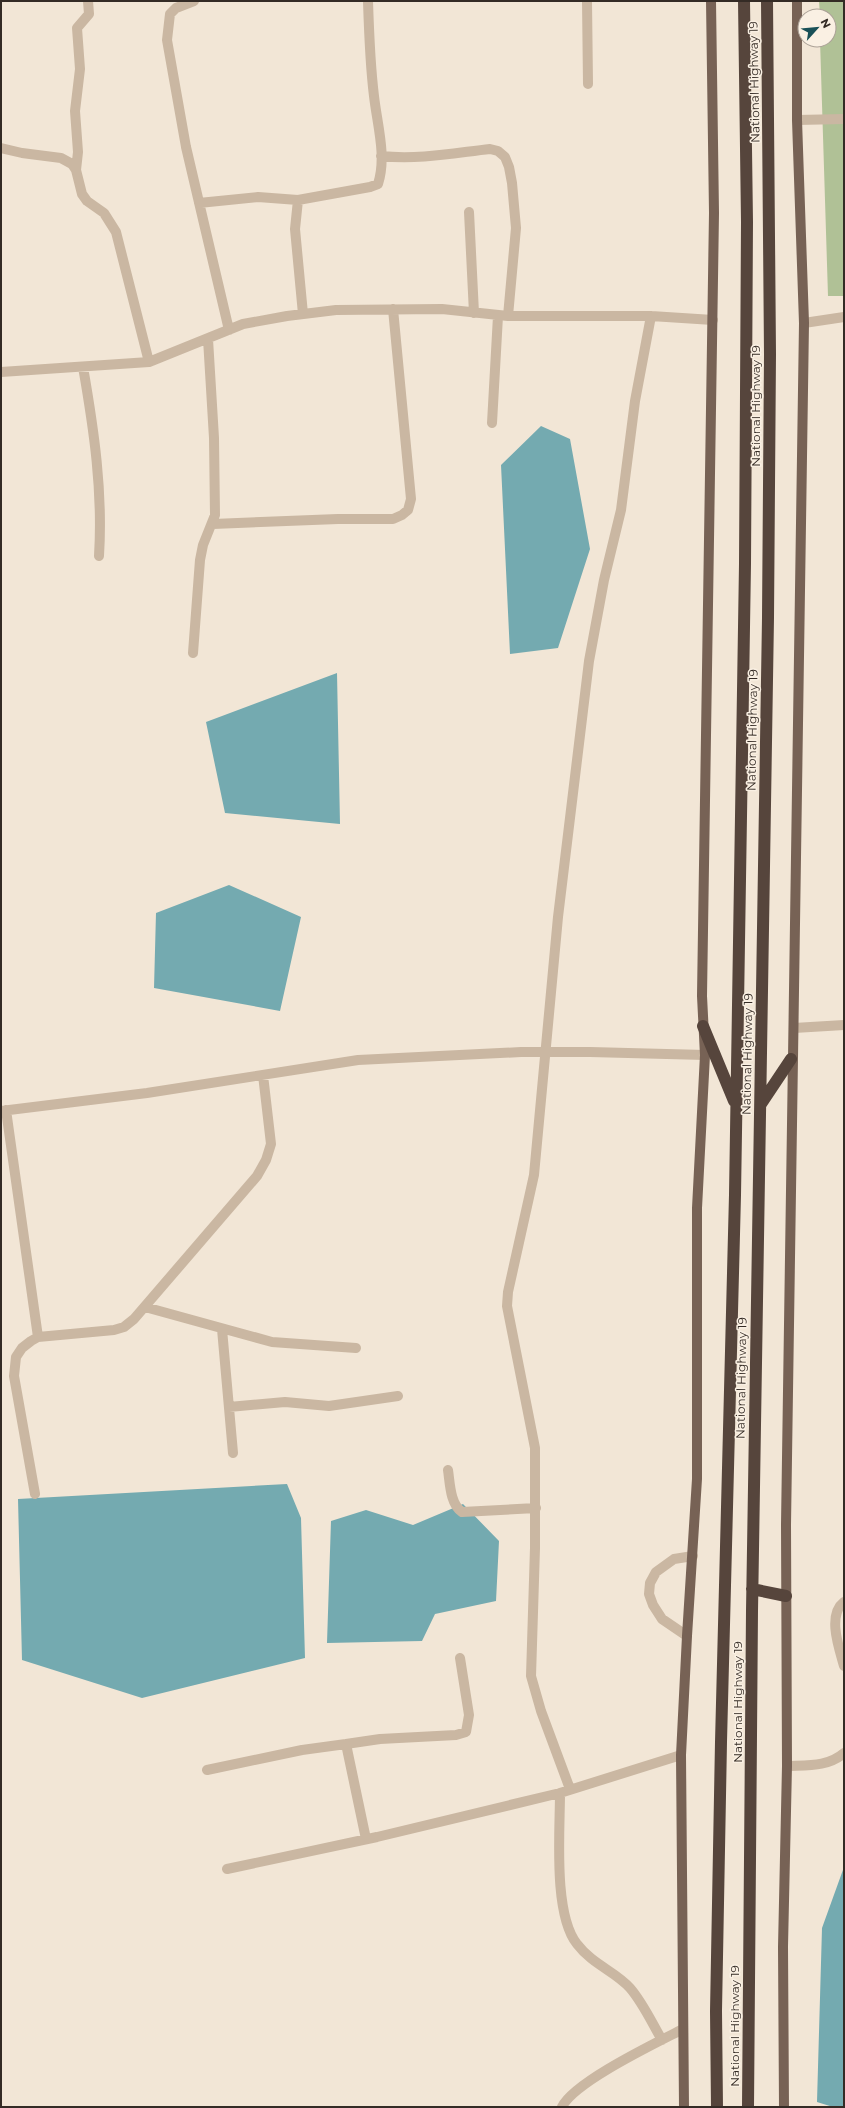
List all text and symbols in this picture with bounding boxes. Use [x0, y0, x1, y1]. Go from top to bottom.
north arrow [797, 8, 837, 48]
text: N [818, 16, 834, 31]
street label: National Highway 19 [745, 21, 763, 143]
street label: National Highway 19 [748, 345, 763, 467]
street label: National Highway 19 [743, 669, 761, 791]
street label: National Highway 19 [738, 993, 756, 1115]
street label: National Highway 19 [732, 1317, 750, 1439]
street label: National Highway 19 [730, 1641, 745, 1763]
street label: National Highway 19 [727, 1965, 742, 2087]

